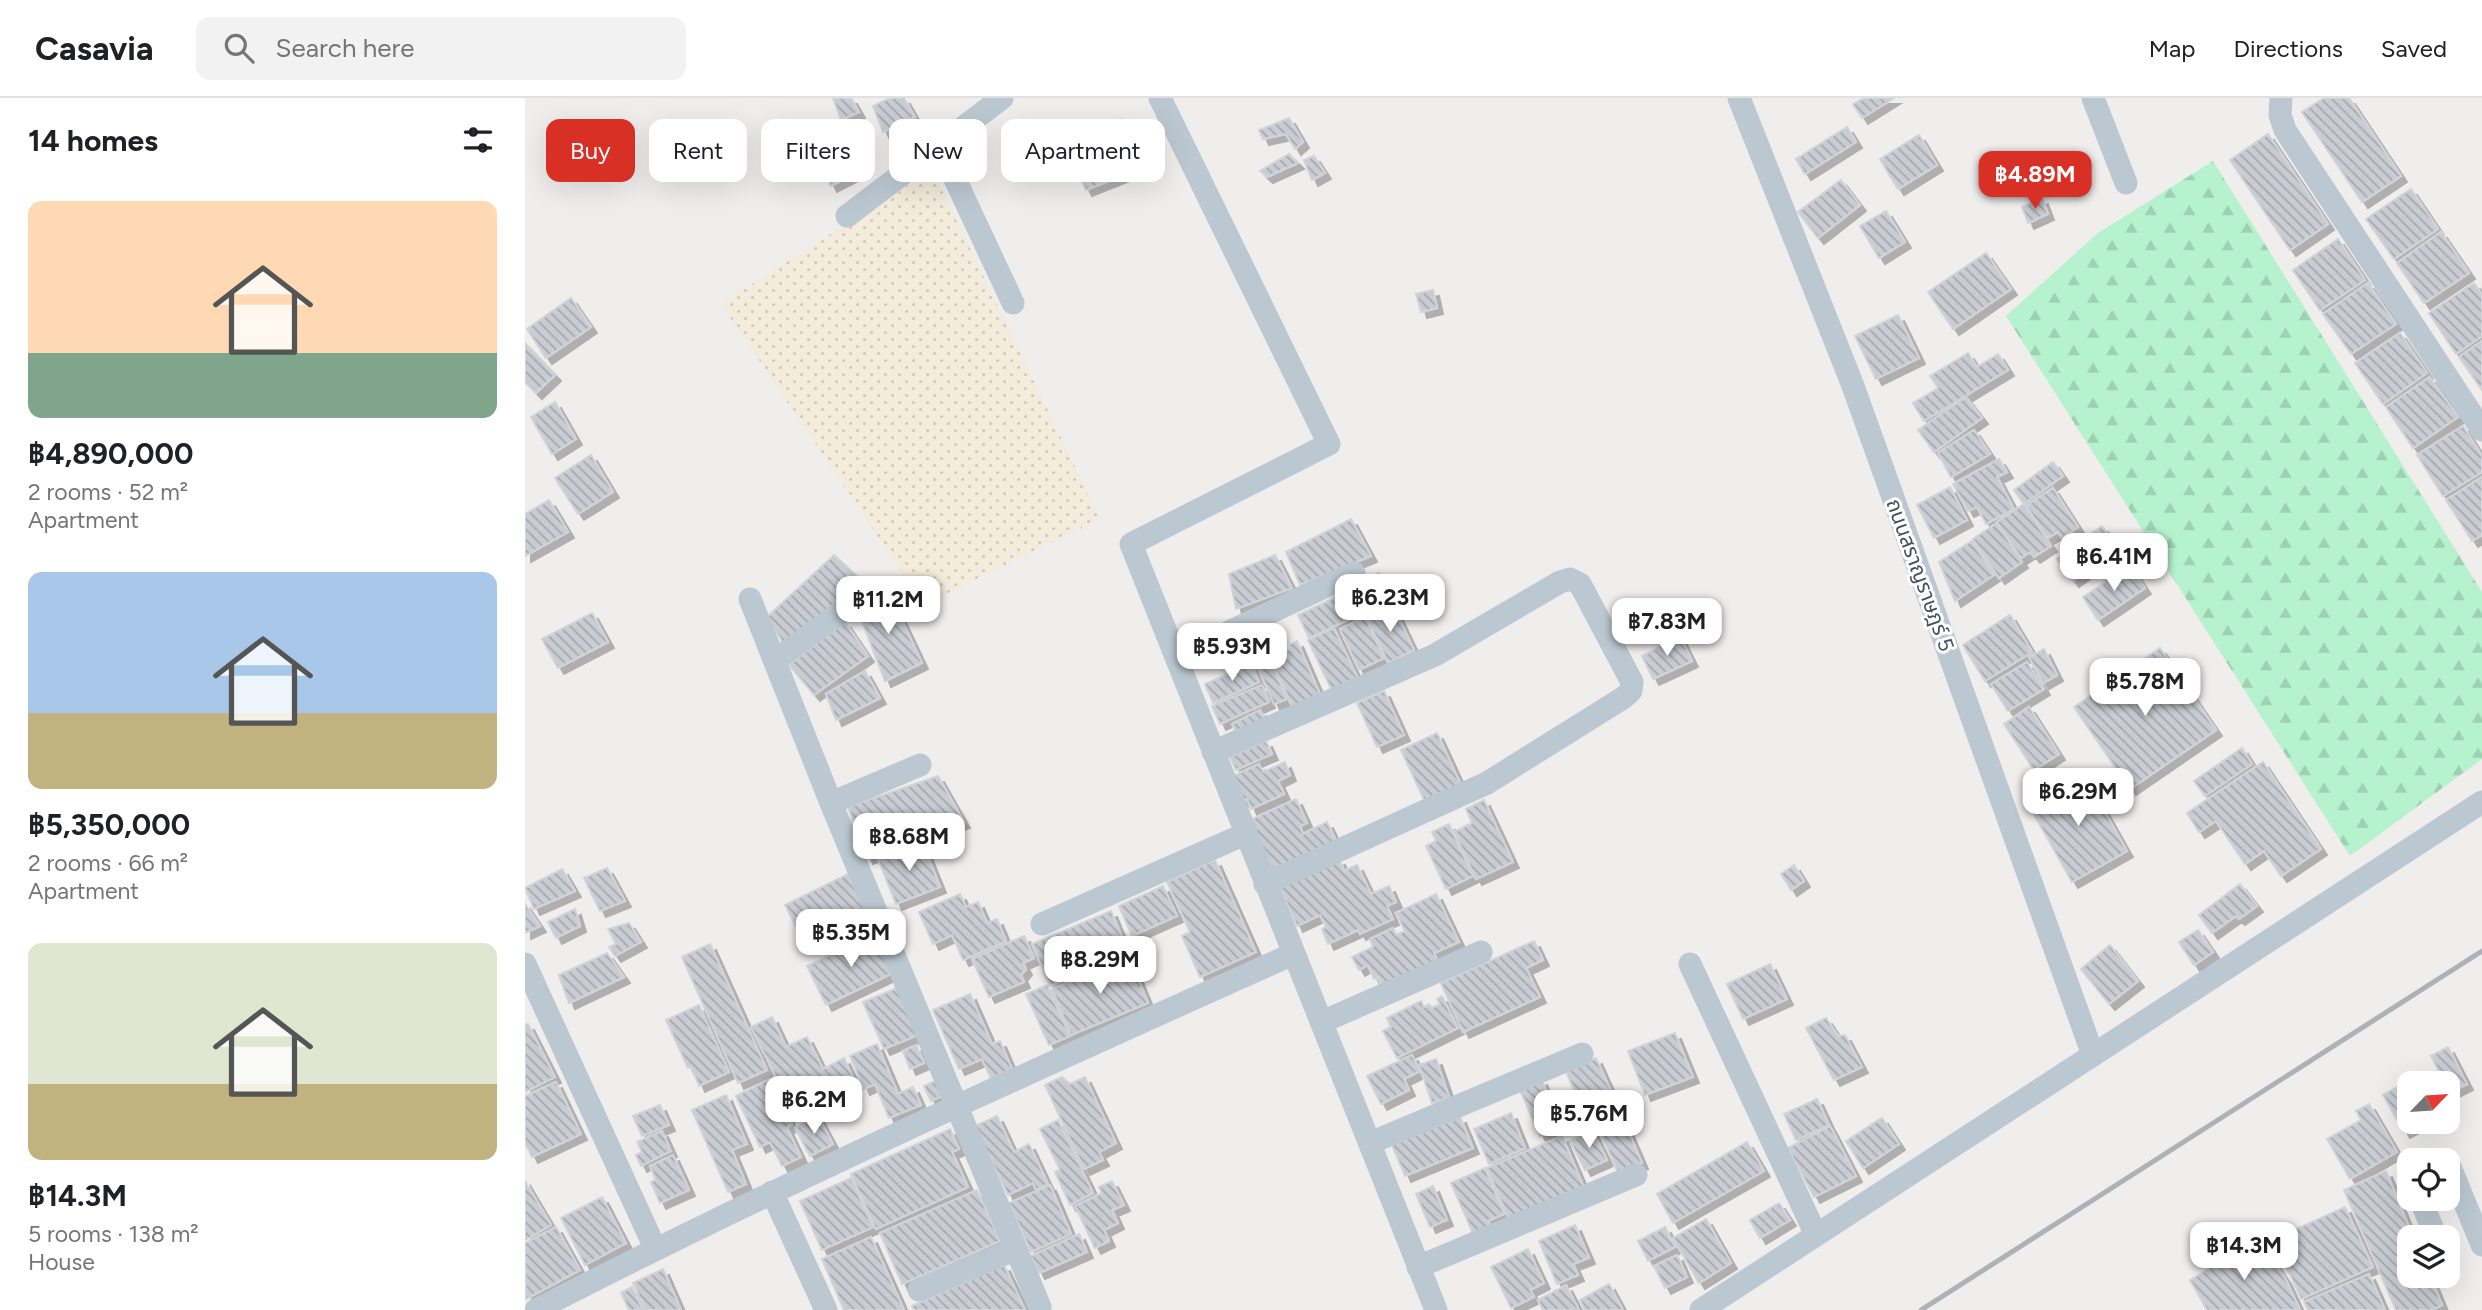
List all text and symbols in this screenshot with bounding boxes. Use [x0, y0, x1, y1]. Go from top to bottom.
search box [196, 17, 686, 80]
text: Casavia [35, 29, 154, 68]
icon: search [220, 29, 258, 67]
text: Search here [276, 32, 415, 64]
text: Map [2149, 34, 2195, 63]
text: Directions [2233, 34, 2343, 63]
text: Saved [2381, 34, 2447, 63]
chip: Buy [546, 119, 635, 182]
chip: Rent [649, 119, 747, 182]
chip: Filters [761, 119, 875, 182]
chip: New [889, 119, 987, 182]
chip: Apartment [1001, 119, 1165, 182]
icon: filters [459, 121, 497, 159]
text: 14 homes [28, 122, 158, 159]
pin: ฿4.89M [1978, 152, 2092, 211]
text: ฿4.89M [1995, 160, 2075, 188]
icon: home [200, 247, 326, 373]
text: ฿4,890,000 [28, 435, 193, 472]
text: 2 rooms · 52 m² [28, 478, 188, 506]
street label: ถนนสราญราษฎร์ 5 [1881, 495, 1960, 655]
text: Apartment [28, 506, 139, 534]
pin: ฿6.41M [2057, 533, 2171, 593]
text: ฿6.41M [2076, 542, 2152, 570]
pin: ฿6.23M [1333, 574, 1447, 634]
pin: ฿11.2M [831, 576, 945, 636]
text: ฿6.23M [1351, 583, 1429, 611]
text: ฿11.2M [852, 585, 924, 613]
pin: ฿7.83M [1610, 598, 1724, 658]
text: ฿7.83M [1628, 607, 1706, 635]
icon: home [200, 618, 326, 744]
pin: ฿5.93M [1175, 624, 1289, 683]
text: ฿5.93M [1193, 632, 1271, 660]
pin: ฿5.78M [2088, 658, 2202, 718]
text: ฿5.78M [2105, 667, 2185, 695]
pin: ฿6.29M [2021, 768, 2135, 828]
text: ฿6.29M [2039, 777, 2117, 805]
text: ฿5,350,000 [28, 806, 190, 843]
pin: ฿8.68M [852, 814, 966, 873]
text: ฿8.68M [869, 822, 949, 850]
text: 2 rooms · 66 m² [28, 849, 188, 877]
text: Apartment [28, 877, 139, 905]
pin: ฿5.35M [794, 910, 908, 969]
text: ฿5.35M [812, 918, 890, 946]
pin: ฿8.29M [1043, 936, 1157, 996]
text: ฿8.29M [1060, 945, 1140, 973]
icon: home [200, 989, 326, 1115]
north arrow [2397, 1071, 2461, 1134]
map controls [2397, 1071, 2460, 1288]
pin: ฿6.2M [765, 1076, 863, 1136]
text: ฿6.2M [781, 1085, 847, 1113]
pin: ฿5.76M [1532, 1090, 1646, 1150]
text: ฿5.76M [1550, 1099, 1628, 1127]
button: locate [2397, 1148, 2460, 1211]
text: ฿14.3M [28, 1177, 127, 1214]
text: 5 rooms · 138 m² [28, 1220, 199, 1248]
pin: ฿14.3M [2187, 1222, 2301, 1282]
button: layers [2397, 1225, 2460, 1288]
text: ฿14.3M [2206, 1231, 2282, 1259]
text: House [28, 1248, 95, 1276]

